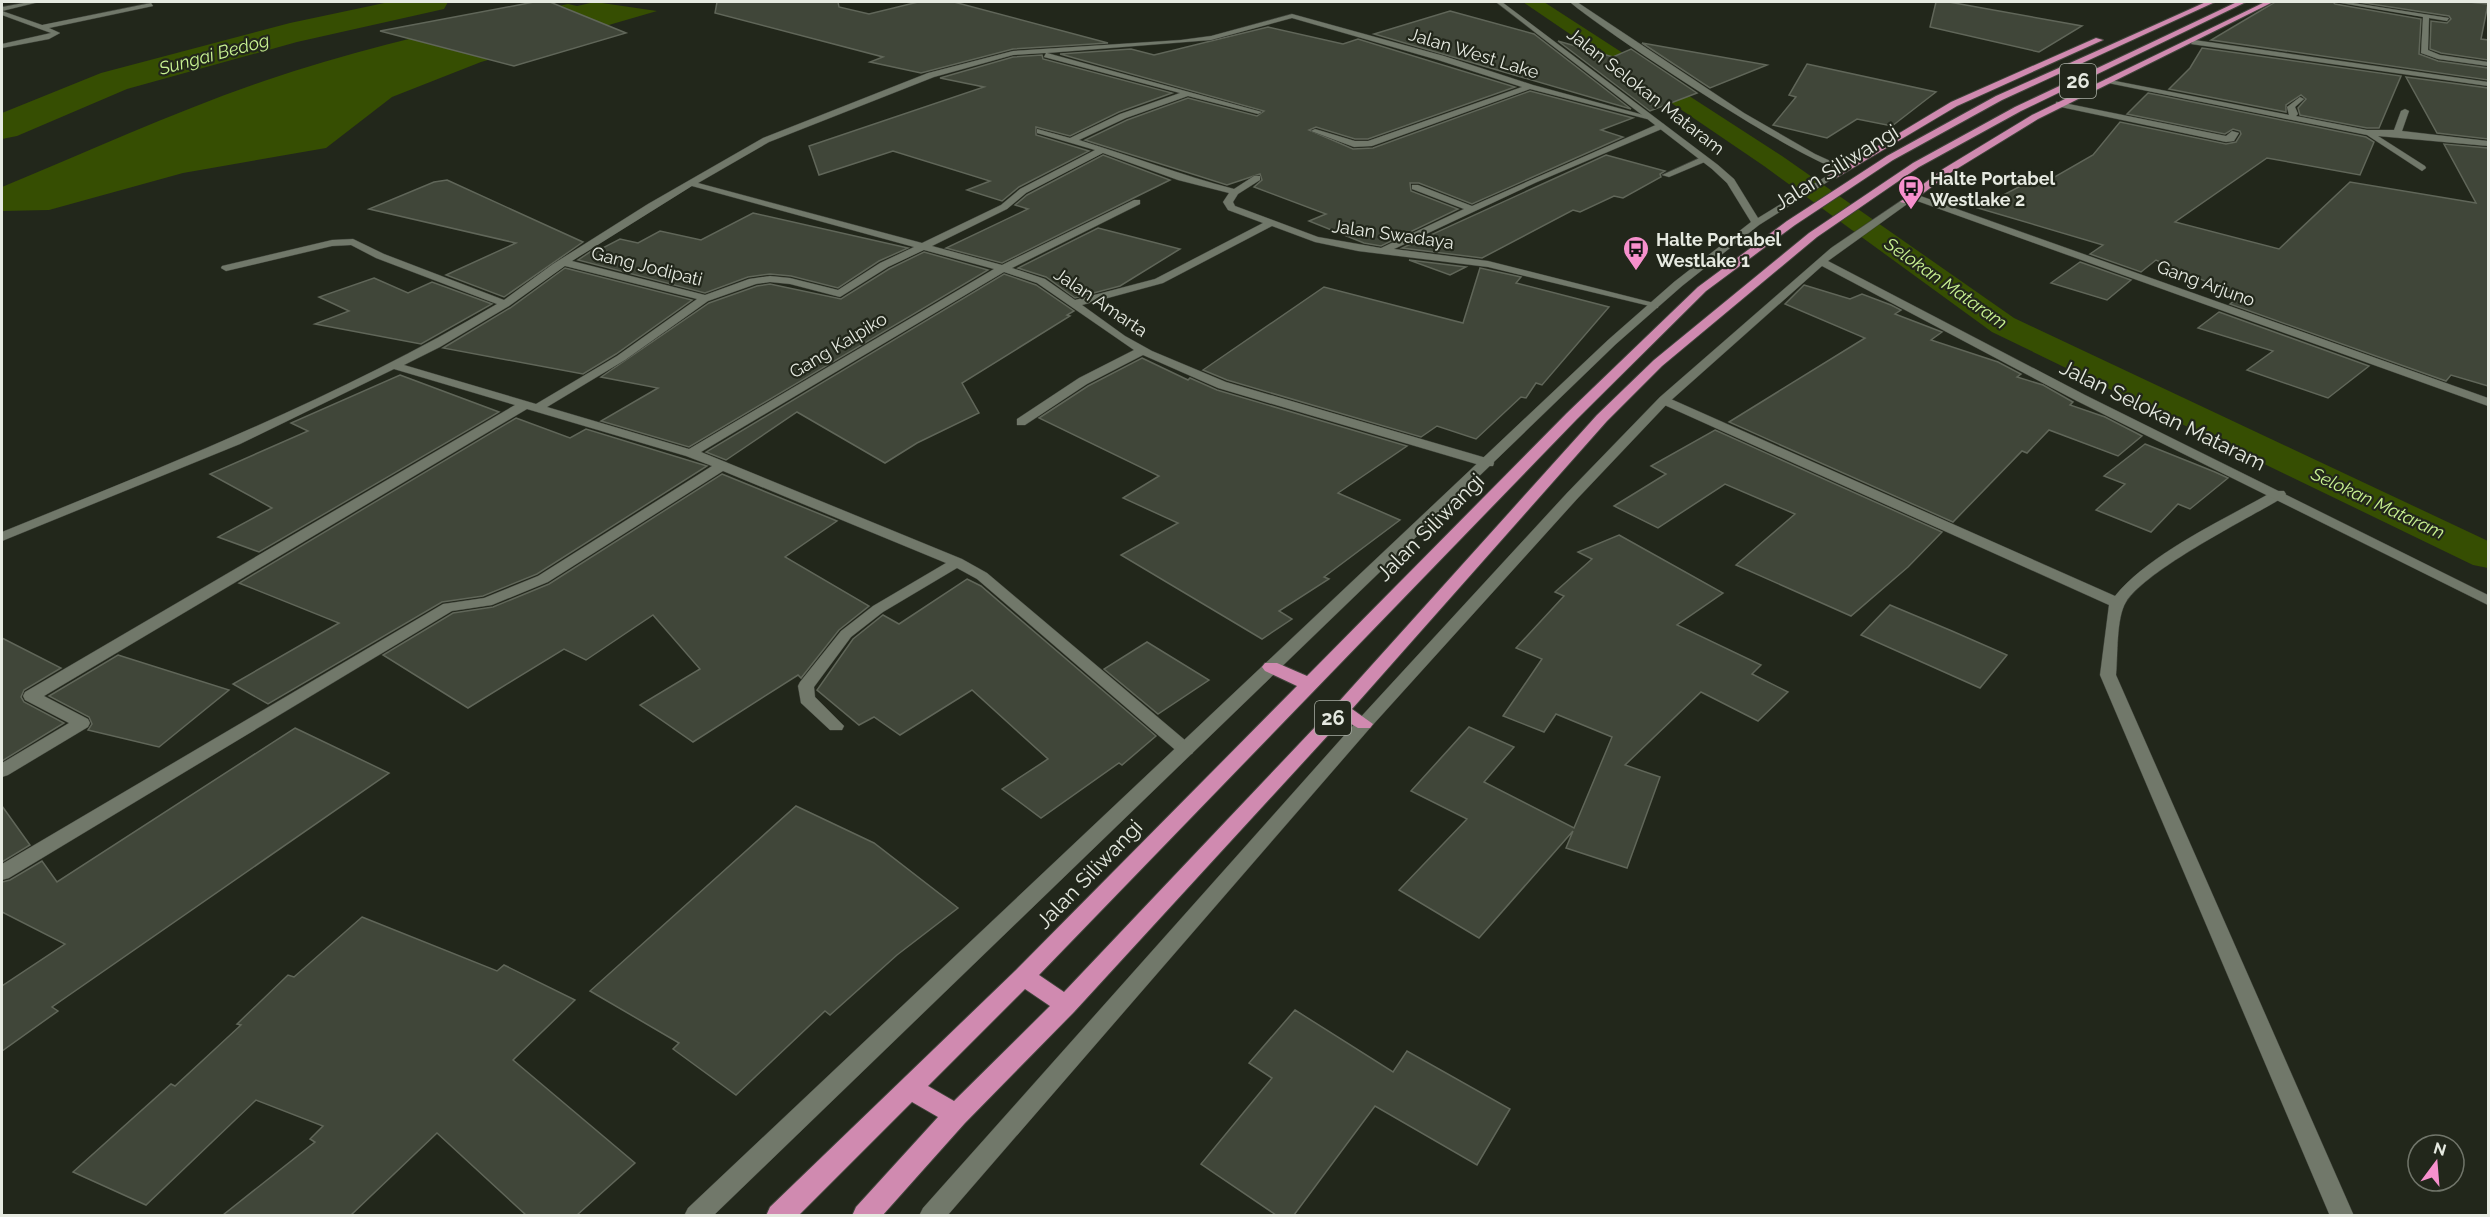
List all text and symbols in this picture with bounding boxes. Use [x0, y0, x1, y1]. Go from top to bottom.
street label: Jalan West Lake [1406, 23, 1542, 83]
street label: Jalan Selokan Mataram [1563, 23, 1729, 159]
water label: Sungai Bedog [156, 29, 272, 79]
road number: 26 [2060, 64, 2096, 98]
street label: Jalan Siliwangi [1769, 119, 1903, 215]
place label: Halte Portabel Westlake 2 [1930, 168, 2055, 210]
bus stop icon: Halte Portabel Westlake 2 [1896, 173, 1926, 211]
street label: Jalan Swadaya [1331, 215, 1455, 253]
place label: Halte Portabel Westlake 1 [1656, 229, 1781, 271]
water label: Selokan Mataram [1880, 232, 2011, 333]
bus stop icon: Halte Portabel Westlake 1 [1621, 234, 1651, 272]
street label: Gang Jodipati [589, 242, 705, 290]
street label: Gang Arjuno [2154, 256, 2258, 311]
street label: Jalan Amarta [1050, 263, 1152, 341]
street label: Gang Kalpiko [785, 308, 891, 382]
street label: Jalan Selokan Mataram [2056, 354, 2270, 476]
water label: Selokan Mataram [2307, 463, 2448, 543]
street label: Jalan Siliwangi [1371, 468, 1489, 586]
road number: 26 [1315, 701, 1351, 735]
street label: Jalan Siliwangi [1031, 814, 1147, 934]
north arrow [2406, 1133, 2466, 1193]
text: N [2432, 1138, 2448, 1160]

